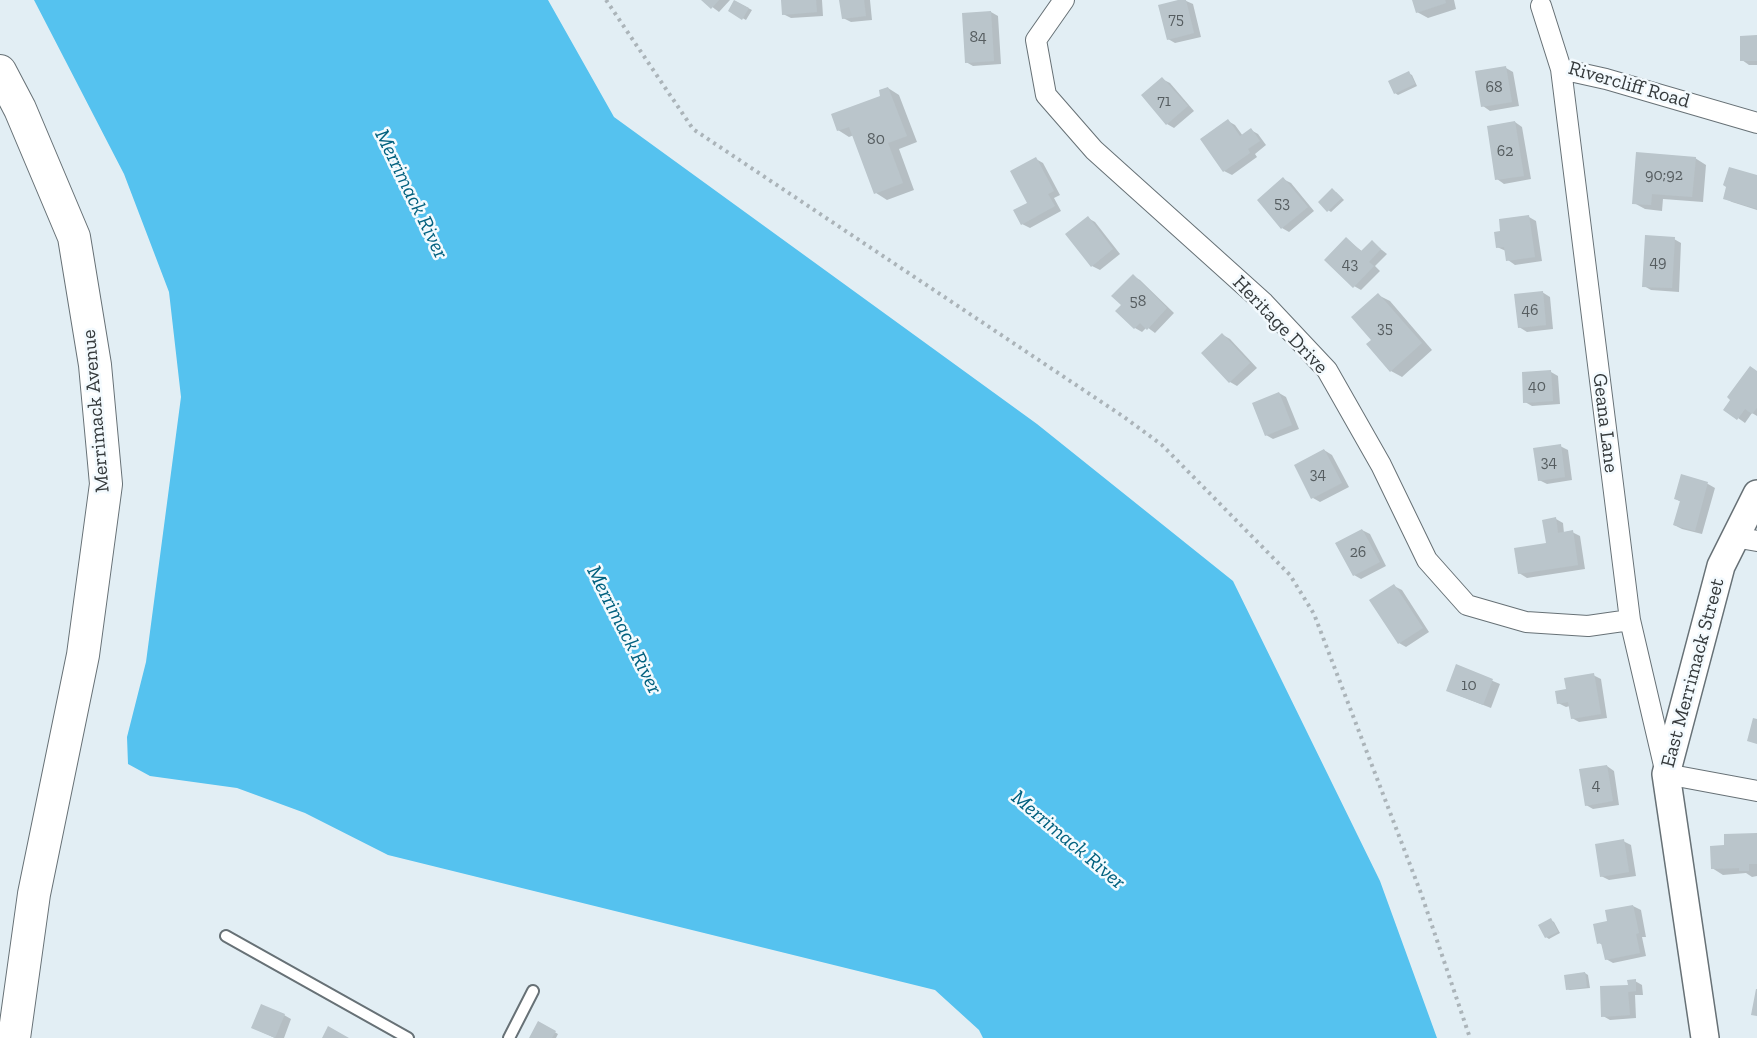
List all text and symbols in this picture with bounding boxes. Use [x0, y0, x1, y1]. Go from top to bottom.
house number: 75 [1168, 9, 1184, 29]
house number: 84 [969, 27, 987, 47]
street label: Rivercliff Road [1565, 56, 1693, 114]
house number: 68 [1485, 77, 1503, 97]
house number: 71 [1157, 91, 1171, 111]
water label: Merrimack River [369, 125, 453, 263]
house number: 80 [867, 129, 885, 149]
house number: 62 [1497, 141, 1513, 161]
house number: 90;92 [1645, 165, 1683, 185]
house number: 53 [1274, 193, 1290, 213]
house number: 49 [1649, 252, 1667, 272]
house number: 43 [1342, 254, 1358, 274]
street label: Heritage Drive [1227, 271, 1333, 379]
house number: 58 [1130, 291, 1146, 311]
house number: 46 [1521, 300, 1539, 320]
house number: 35 [1377, 318, 1393, 338]
street label: Merrimack Avenue [77, 329, 115, 493]
street label: Geana Lane [1587, 372, 1623, 474]
house number: 40 [1528, 376, 1546, 396]
house number: 34 [1541, 452, 1557, 472]
house number: 34 [1310, 464, 1326, 484]
house number: 26 [1350, 542, 1366, 562]
water label: Merrimack River [581, 562, 667, 698]
street label: East Merrimack Street [1656, 576, 1730, 770]
house number: 10 [1461, 675, 1477, 695]
house number: 4 [1592, 775, 1600, 795]
water label: Merrimack River [1006, 785, 1130, 895]

